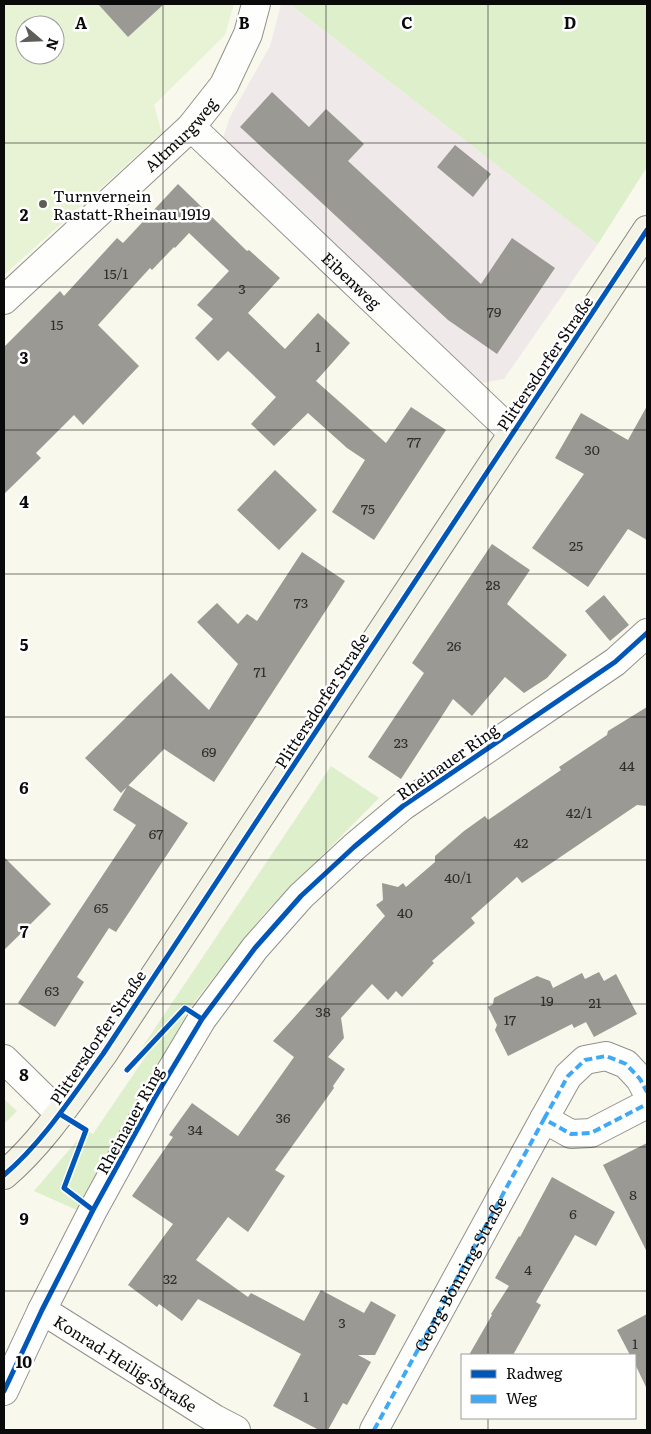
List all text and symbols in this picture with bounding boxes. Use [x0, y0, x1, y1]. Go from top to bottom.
text: A [75, 10, 87, 34]
text: B [238, 10, 250, 34]
text: C [401, 10, 413, 34]
text: D [564, 10, 576, 34]
north arrow [15, 15, 65, 65]
text: N [42, 36, 65, 54]
street label: Altmurgweg [138, 92, 222, 177]
place label: Turnvernein Rastatt-Rheinau 1919 [53, 183, 210, 225]
marker: Turnvernein Rastatt-Rheinau 1919 [37, 198, 49, 210]
text: 2 [20, 202, 29, 226]
street label: Eibenweg [317, 246, 387, 314]
house number: 15/1 [104, 263, 129, 283]
house number: 3 [238, 278, 246, 298]
street label: Plittersdorfer Straße [490, 291, 598, 435]
house number: 79 [487, 301, 501, 321]
house number: 15 [51, 314, 63, 334]
house number: 1 [315, 336, 321, 356]
text: 3 [20, 345, 29, 369]
house number: 77 [407, 431, 421, 451]
house number: 30 [584, 439, 600, 459]
text: 4 [19, 489, 29, 513]
house number: 75 [361, 498, 375, 518]
house number: 25 [569, 535, 583, 555]
house number: 28 [486, 574, 501, 594]
house number: 73 [294, 592, 308, 612]
street label: Plittersdorfer Straße [268, 627, 374, 773]
text: 5 [20, 632, 29, 656]
house number: 26 [447, 635, 462, 655]
house number: 71 [254, 661, 267, 681]
street label: Rheinauer Ring [391, 717, 503, 805]
house number: 23 [394, 732, 408, 752]
house number: 69 [202, 741, 216, 761]
house number: 44 [619, 755, 635, 775]
text: 6 [19, 775, 29, 799]
house number: 42/1 [566, 802, 593, 822]
house number: 67 [149, 823, 163, 843]
house number: 42 [514, 832, 528, 852]
house number: 40/1 [444, 867, 472, 887]
house number: 65 [94, 897, 108, 917]
house number: 40 [397, 902, 413, 922]
text: 7 [20, 919, 29, 943]
street label: Plittersdorfer Straße [43, 965, 151, 1109]
house number: 63 [44, 980, 60, 1000]
house number: 19 [540, 990, 554, 1010]
house number: 21 [589, 992, 602, 1012]
house number: 38 [315, 1001, 331, 1021]
house number: 17 [504, 1009, 516, 1029]
text: 8 [19, 1062, 29, 1086]
street label: Rheinauer Ring [89, 1062, 169, 1178]
house number: 36 [275, 1107, 291, 1127]
house number: 34 [187, 1119, 203, 1139]
house number: 8 [629, 1184, 637, 1204]
street label: Georg-Bönning-Straße [407, 1192, 512, 1356]
house number: 6 [569, 1203, 577, 1223]
text: 9 [19, 1206, 29, 1230]
house number: 4 [524, 1259, 532, 1279]
house number: 32 [163, 1268, 177, 1288]
street label: Konrad-Heilig-Straße [49, 1308, 202, 1417]
house number: 3 [338, 1312, 346, 1332]
house number: 1 [632, 1333, 638, 1353]
text: 10 [16, 1349, 32, 1373]
legend [461, 1354, 636, 1419]
text: Radweg [506, 1361, 563, 1384]
house number: 1 [303, 1386, 309, 1406]
text: Weg [506, 1386, 538, 1409]

